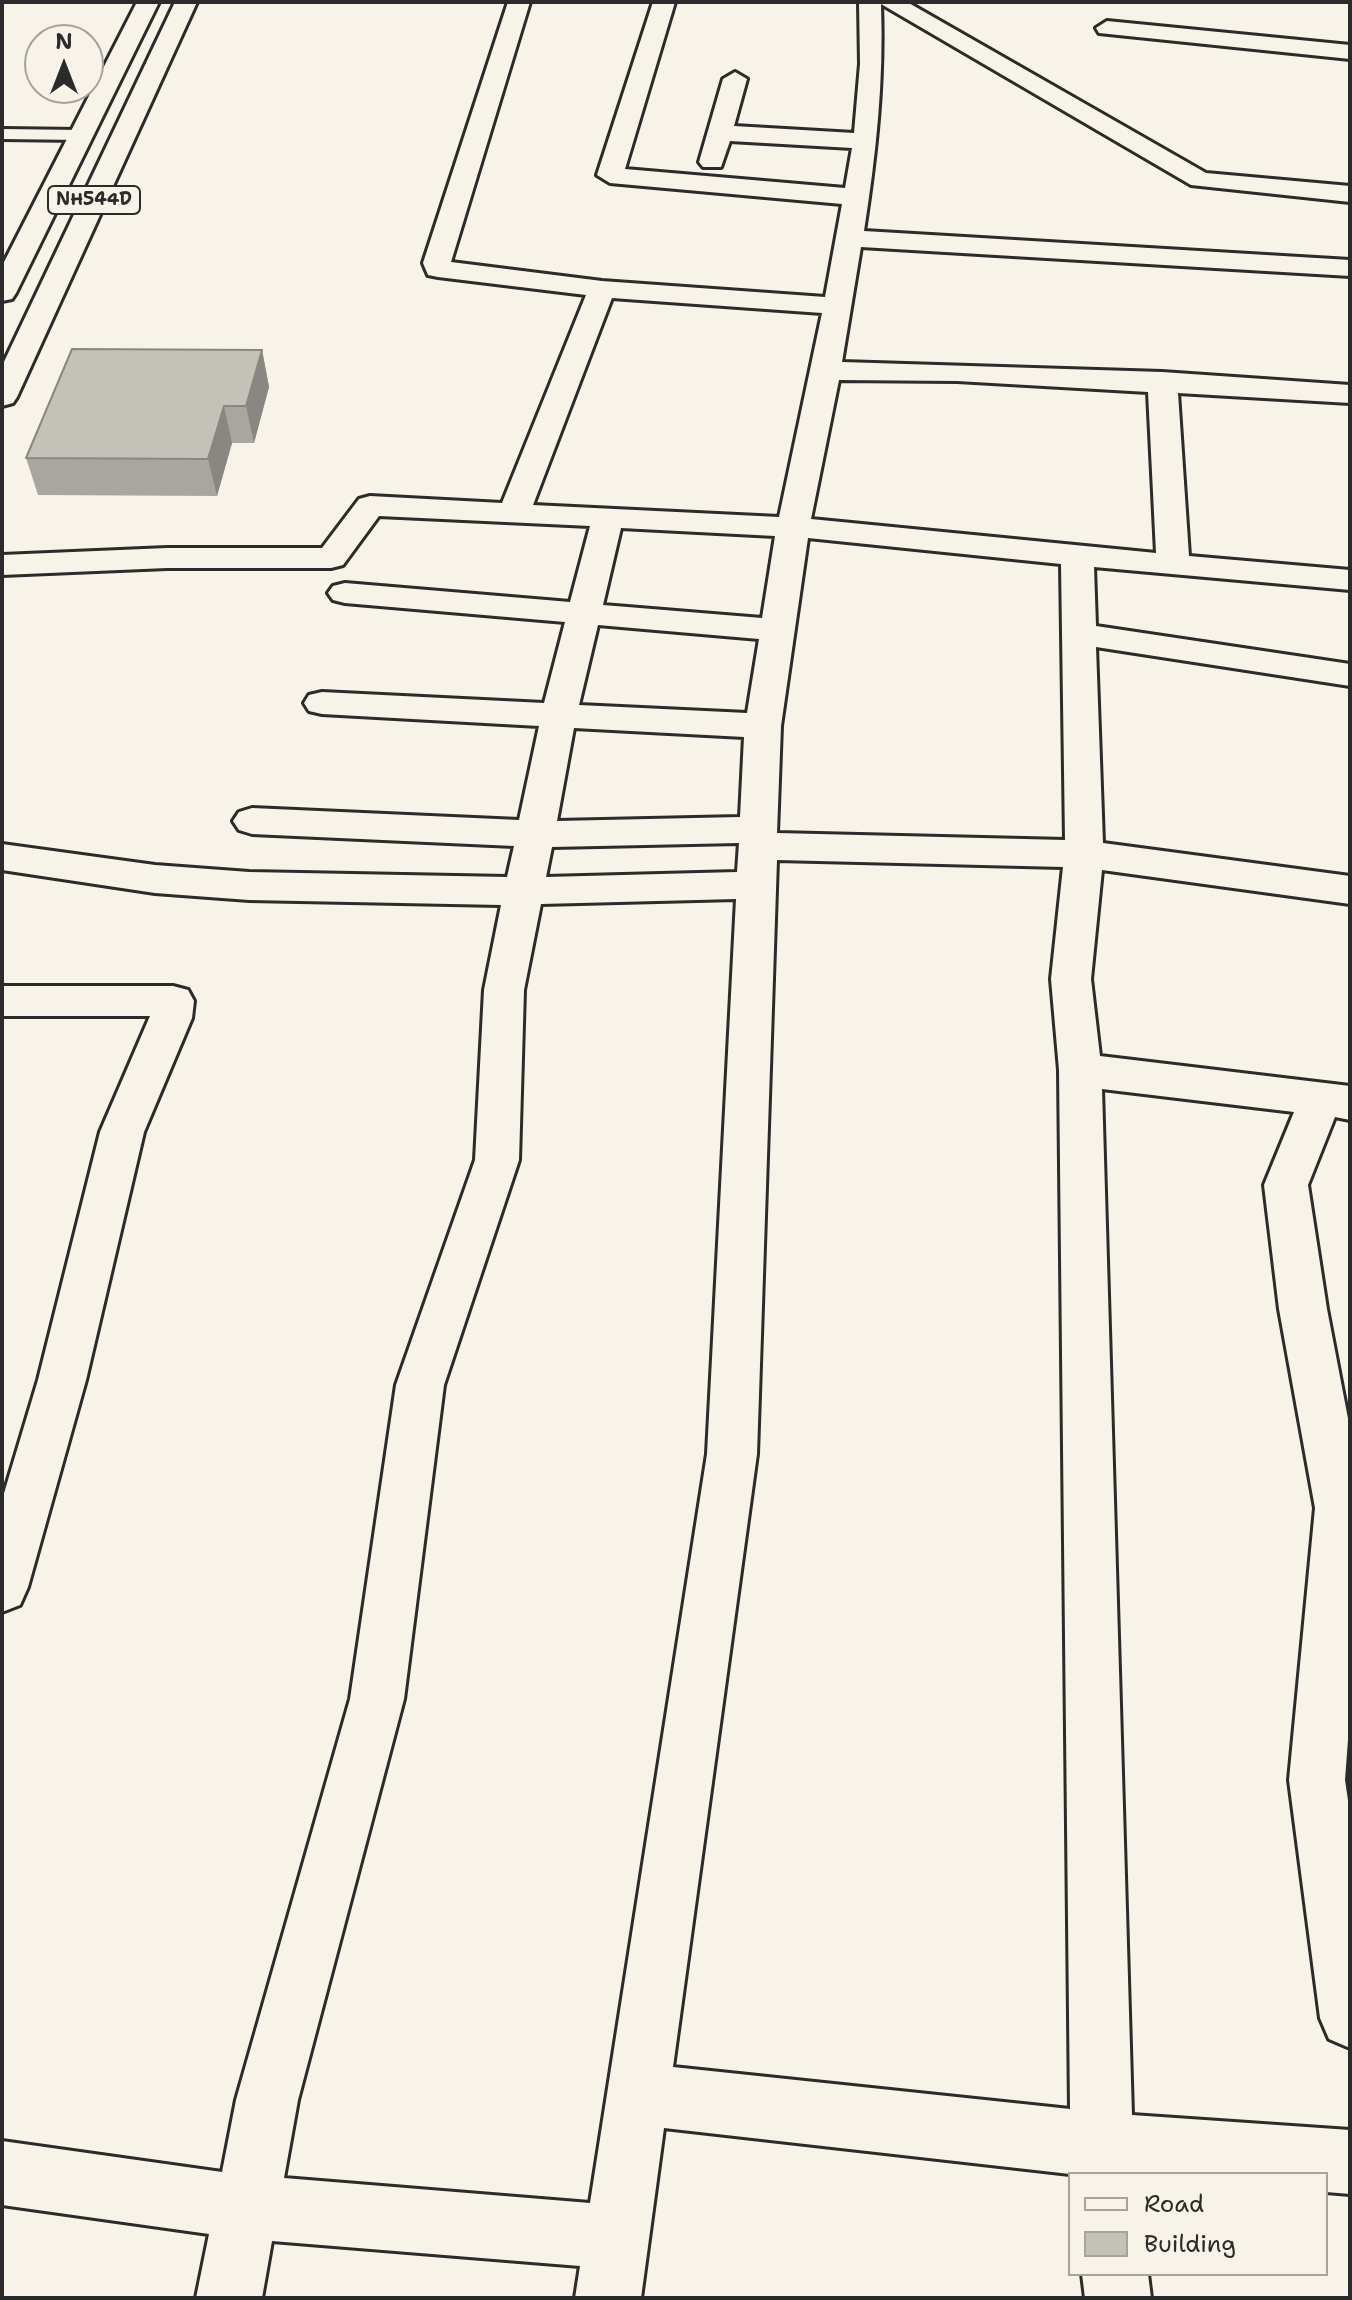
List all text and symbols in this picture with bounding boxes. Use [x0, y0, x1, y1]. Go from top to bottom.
north arrow [24, 24, 104, 104]
text: N [55, 27, 73, 56]
road number: NH544D [48, 186, 140, 214]
legend [1068, 2172, 1328, 2276]
text: Road [1144, 2188, 1204, 2220]
text: Building [1144, 2228, 1236, 2260]

